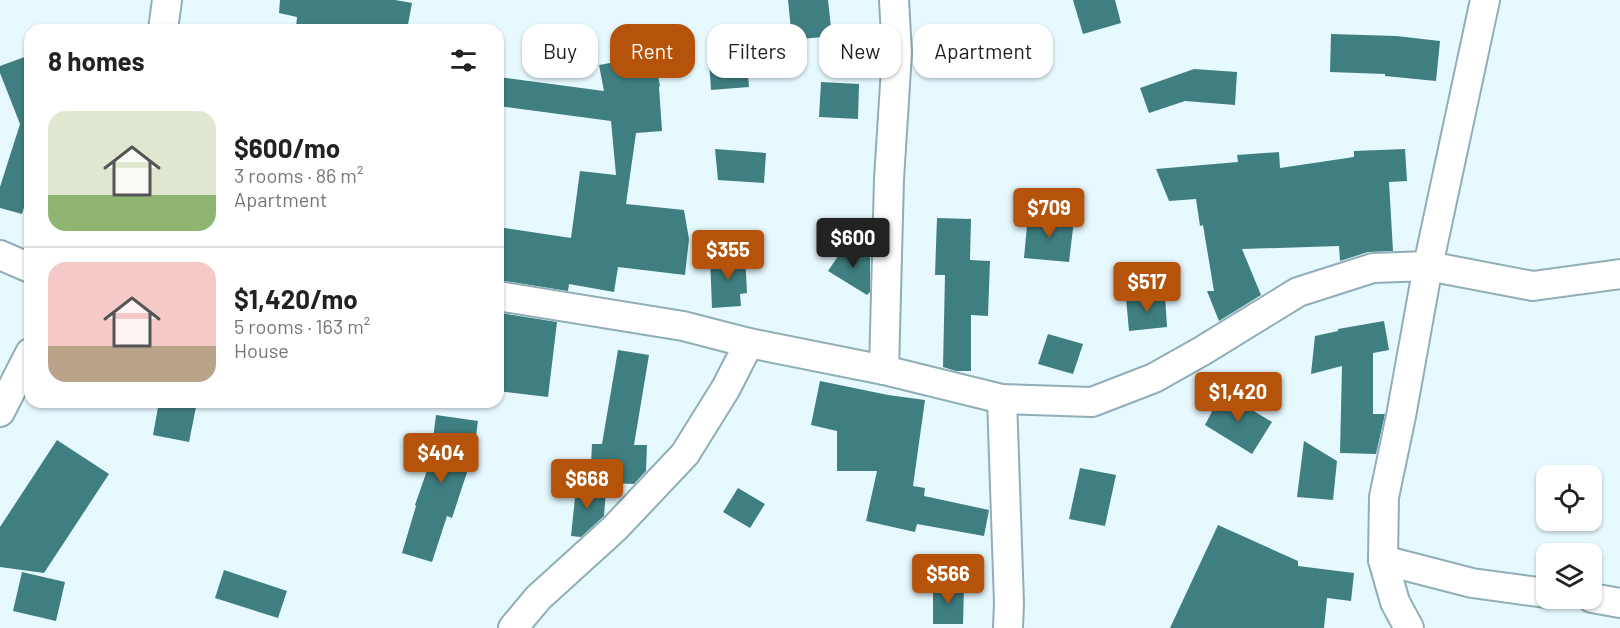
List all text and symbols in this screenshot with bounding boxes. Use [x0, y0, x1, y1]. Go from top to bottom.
chip: Buy [522, 24, 598, 78]
chip: Rent [610, 24, 695, 78]
chip: Filters [707, 24, 807, 78]
chip: New [819, 24, 901, 78]
chip: Apartment [913, 24, 1053, 78]
icon: filters [447, 44, 480, 77]
text: 8 homes [48, 45, 145, 76]
text: $600/mo [234, 132, 340, 163]
icon: home [96, 135, 168, 207]
text: 3 rooms · 86 m² [234, 163, 363, 187]
text: Apartment [234, 187, 327, 211]
pin: $709 [1013, 188, 1085, 239]
text: $709 [1027, 195, 1071, 219]
pin: $600 [817, 218, 889, 269]
text: $600 [831, 225, 875, 249]
pin: $355 [692, 230, 764, 281]
text: $355 [706, 237, 750, 261]
pin: $517 [1111, 262, 1183, 313]
text: $517 [1128, 269, 1167, 293]
text: $1,420/mo [234, 283, 358, 314]
icon: home [96, 286, 168, 358]
text: 5 rooms · 163 m² [234, 314, 370, 338]
text: House [234, 338, 289, 362]
pin: $1,420 [1189, 372, 1287, 423]
text: $1,420 [1209, 379, 1267, 403]
pin: $404 [405, 433, 477, 484]
text: $404 [417, 440, 465, 464]
pin: $668 [551, 459, 623, 510]
map controls [1536, 465, 1602, 609]
button: locate [1536, 465, 1602, 531]
text: $668 [565, 466, 609, 490]
button: layers [1536, 543, 1602, 609]
pin: $566 [912, 554, 984, 605]
text: $566 [926, 561, 970, 585]

